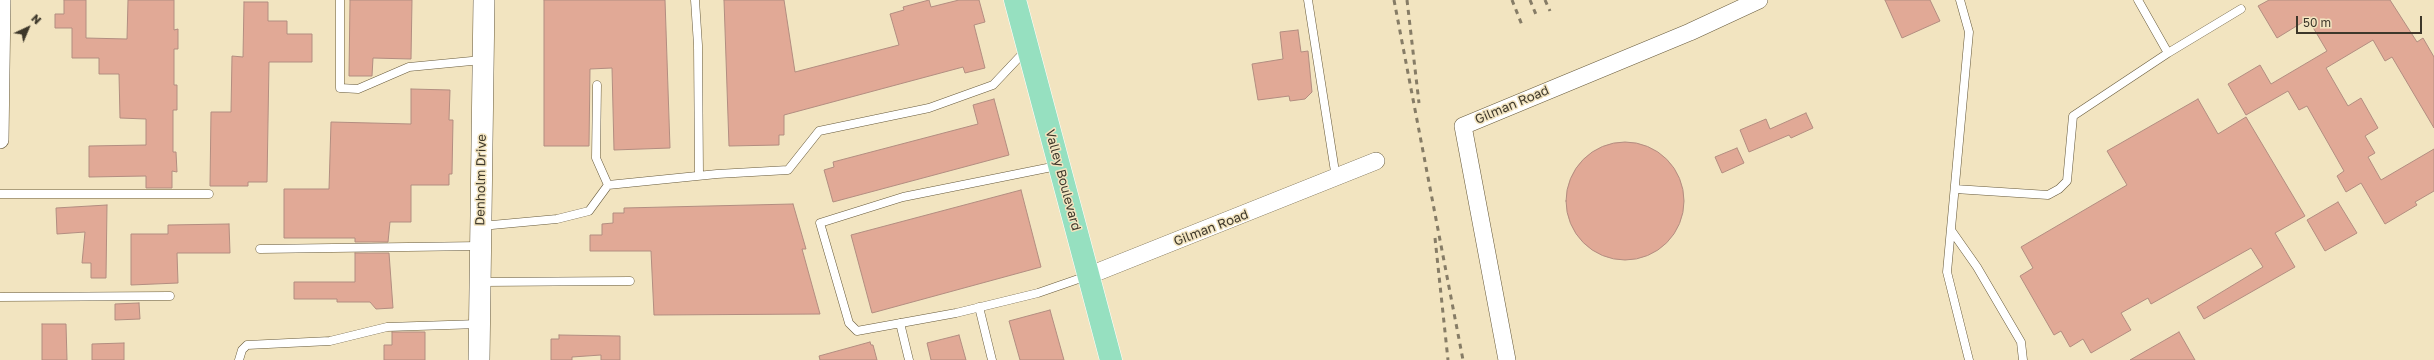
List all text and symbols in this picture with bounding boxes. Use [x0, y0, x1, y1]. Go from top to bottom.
north arrow [8, 8, 48, 48]
scale bar [2298, 8, 2424, 34]
text: N [29, 11, 44, 27]
text: 50 m [2303, 15, 2331, 30]
street label: Gilman Road [1473, 82, 1551, 128]
street label: Valley Boulevard [1042, 128, 1084, 232]
street label: Denholm Drive [472, 134, 490, 226]
street label: Gilman Road [1171, 207, 1251, 249]

